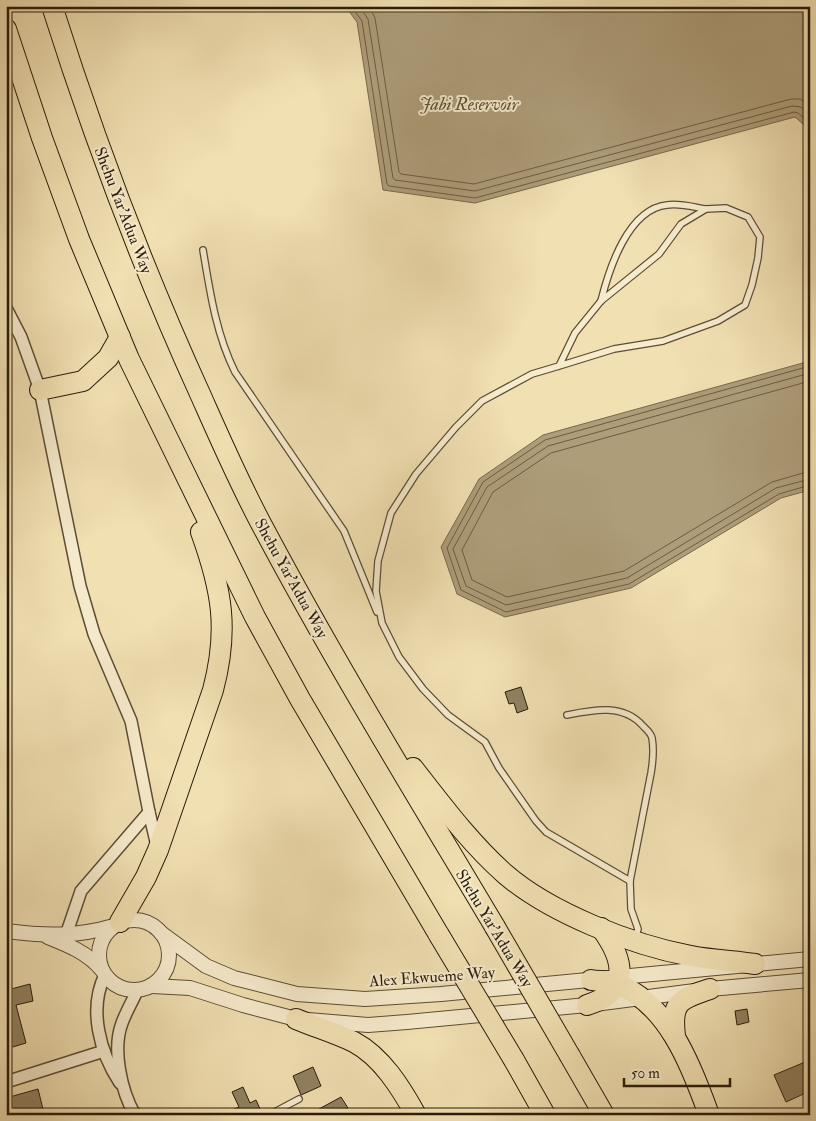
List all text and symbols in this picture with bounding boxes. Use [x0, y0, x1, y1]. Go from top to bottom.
water label: Jabi Reservoir [420, 93, 520, 116]
street label: Shehu Yar'Adua Way [90, 144, 157, 277]
street label: Shehu Yar'Adua Way [250, 515, 333, 643]
street label: Shehu Yar'Adua Way [451, 866, 538, 992]
street label: Alex Ekwueme Way [368, 963, 497, 991]
scale bar [624, 1056, 730, 1088]
text: 50 m [631, 1064, 660, 1083]

